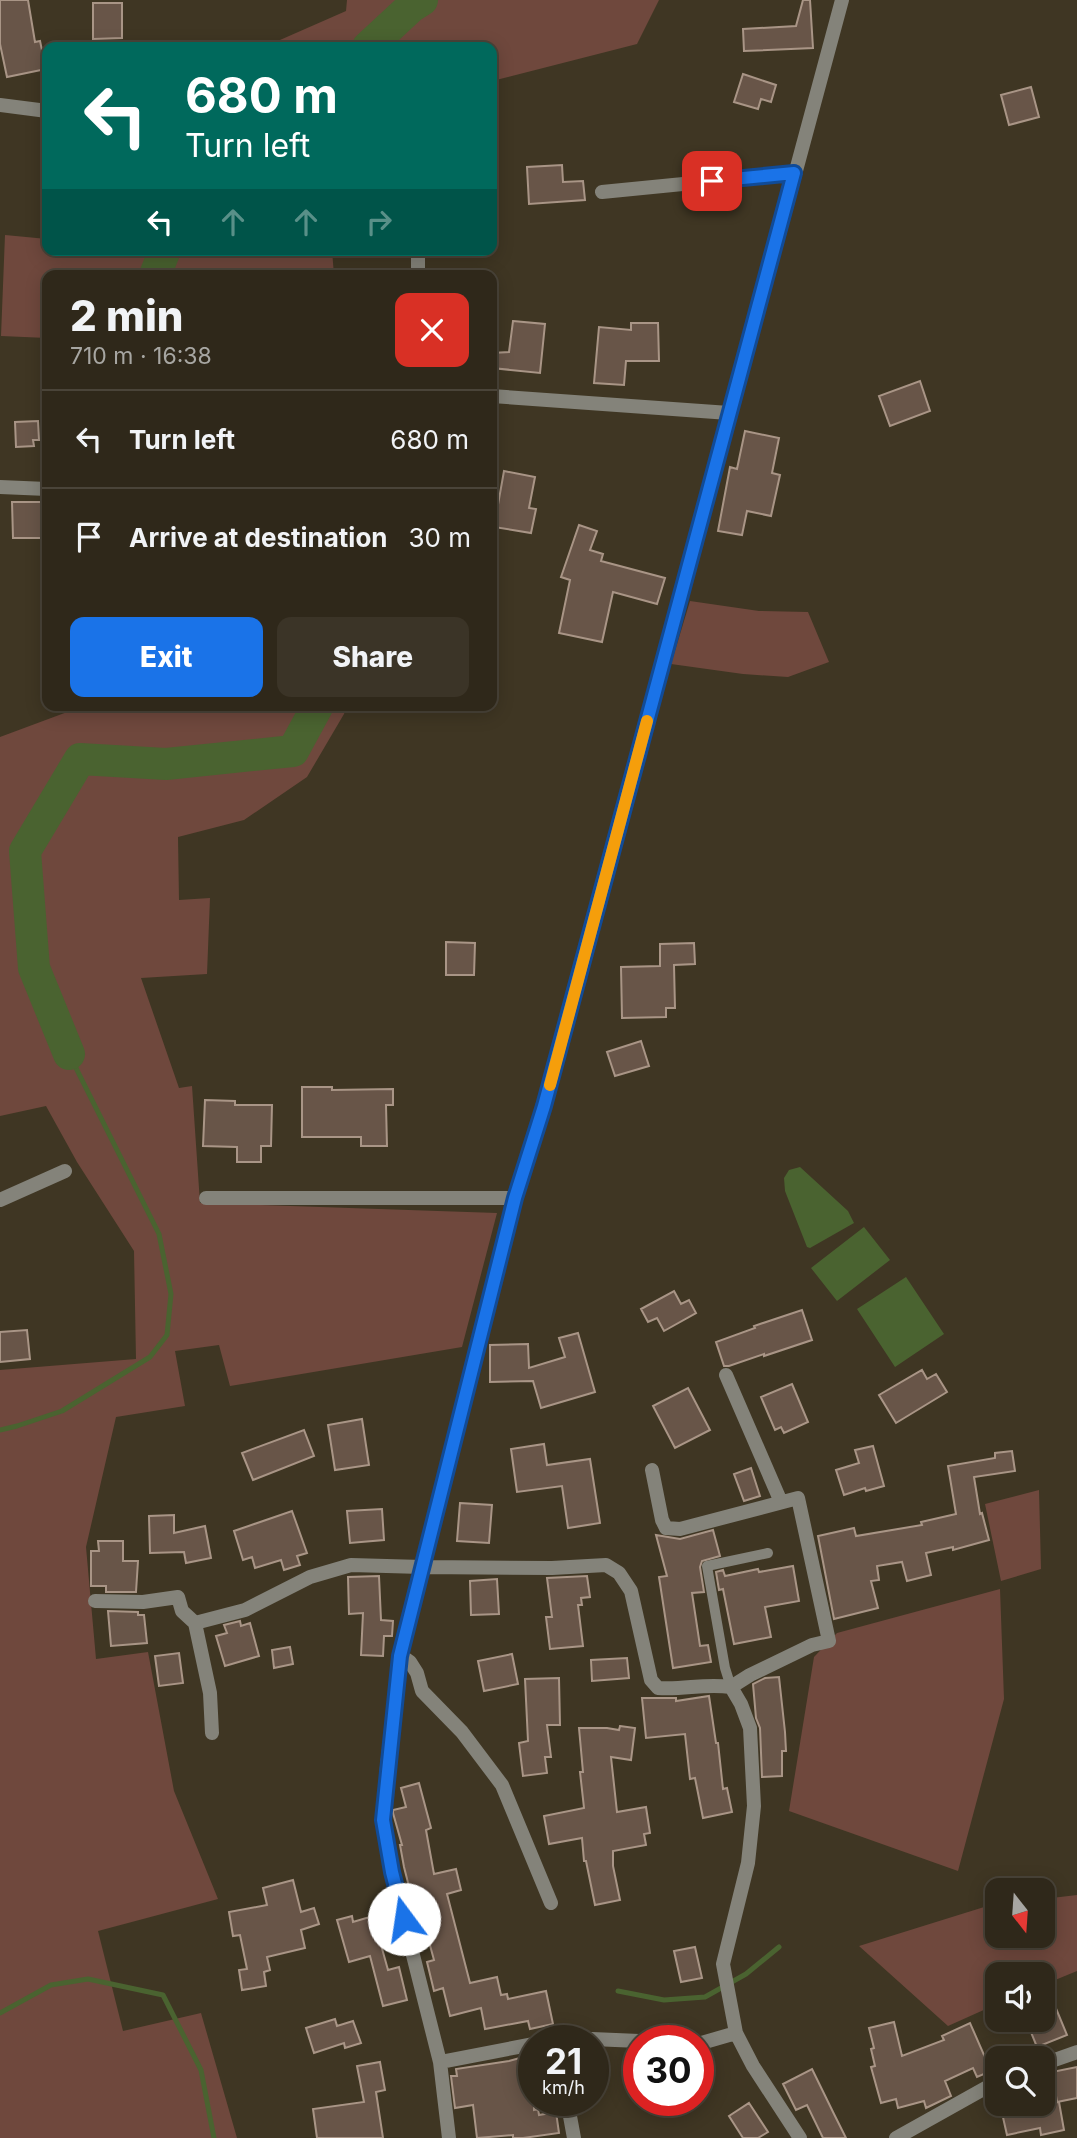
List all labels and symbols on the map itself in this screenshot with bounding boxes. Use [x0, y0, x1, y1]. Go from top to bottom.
pin [682, 151, 742, 211]
north arrow [985, 1878, 1055, 1948]
position arrow [367, 1882, 441, 1956]
speed limit sign: 30 [623, 2025, 714, 2116]

